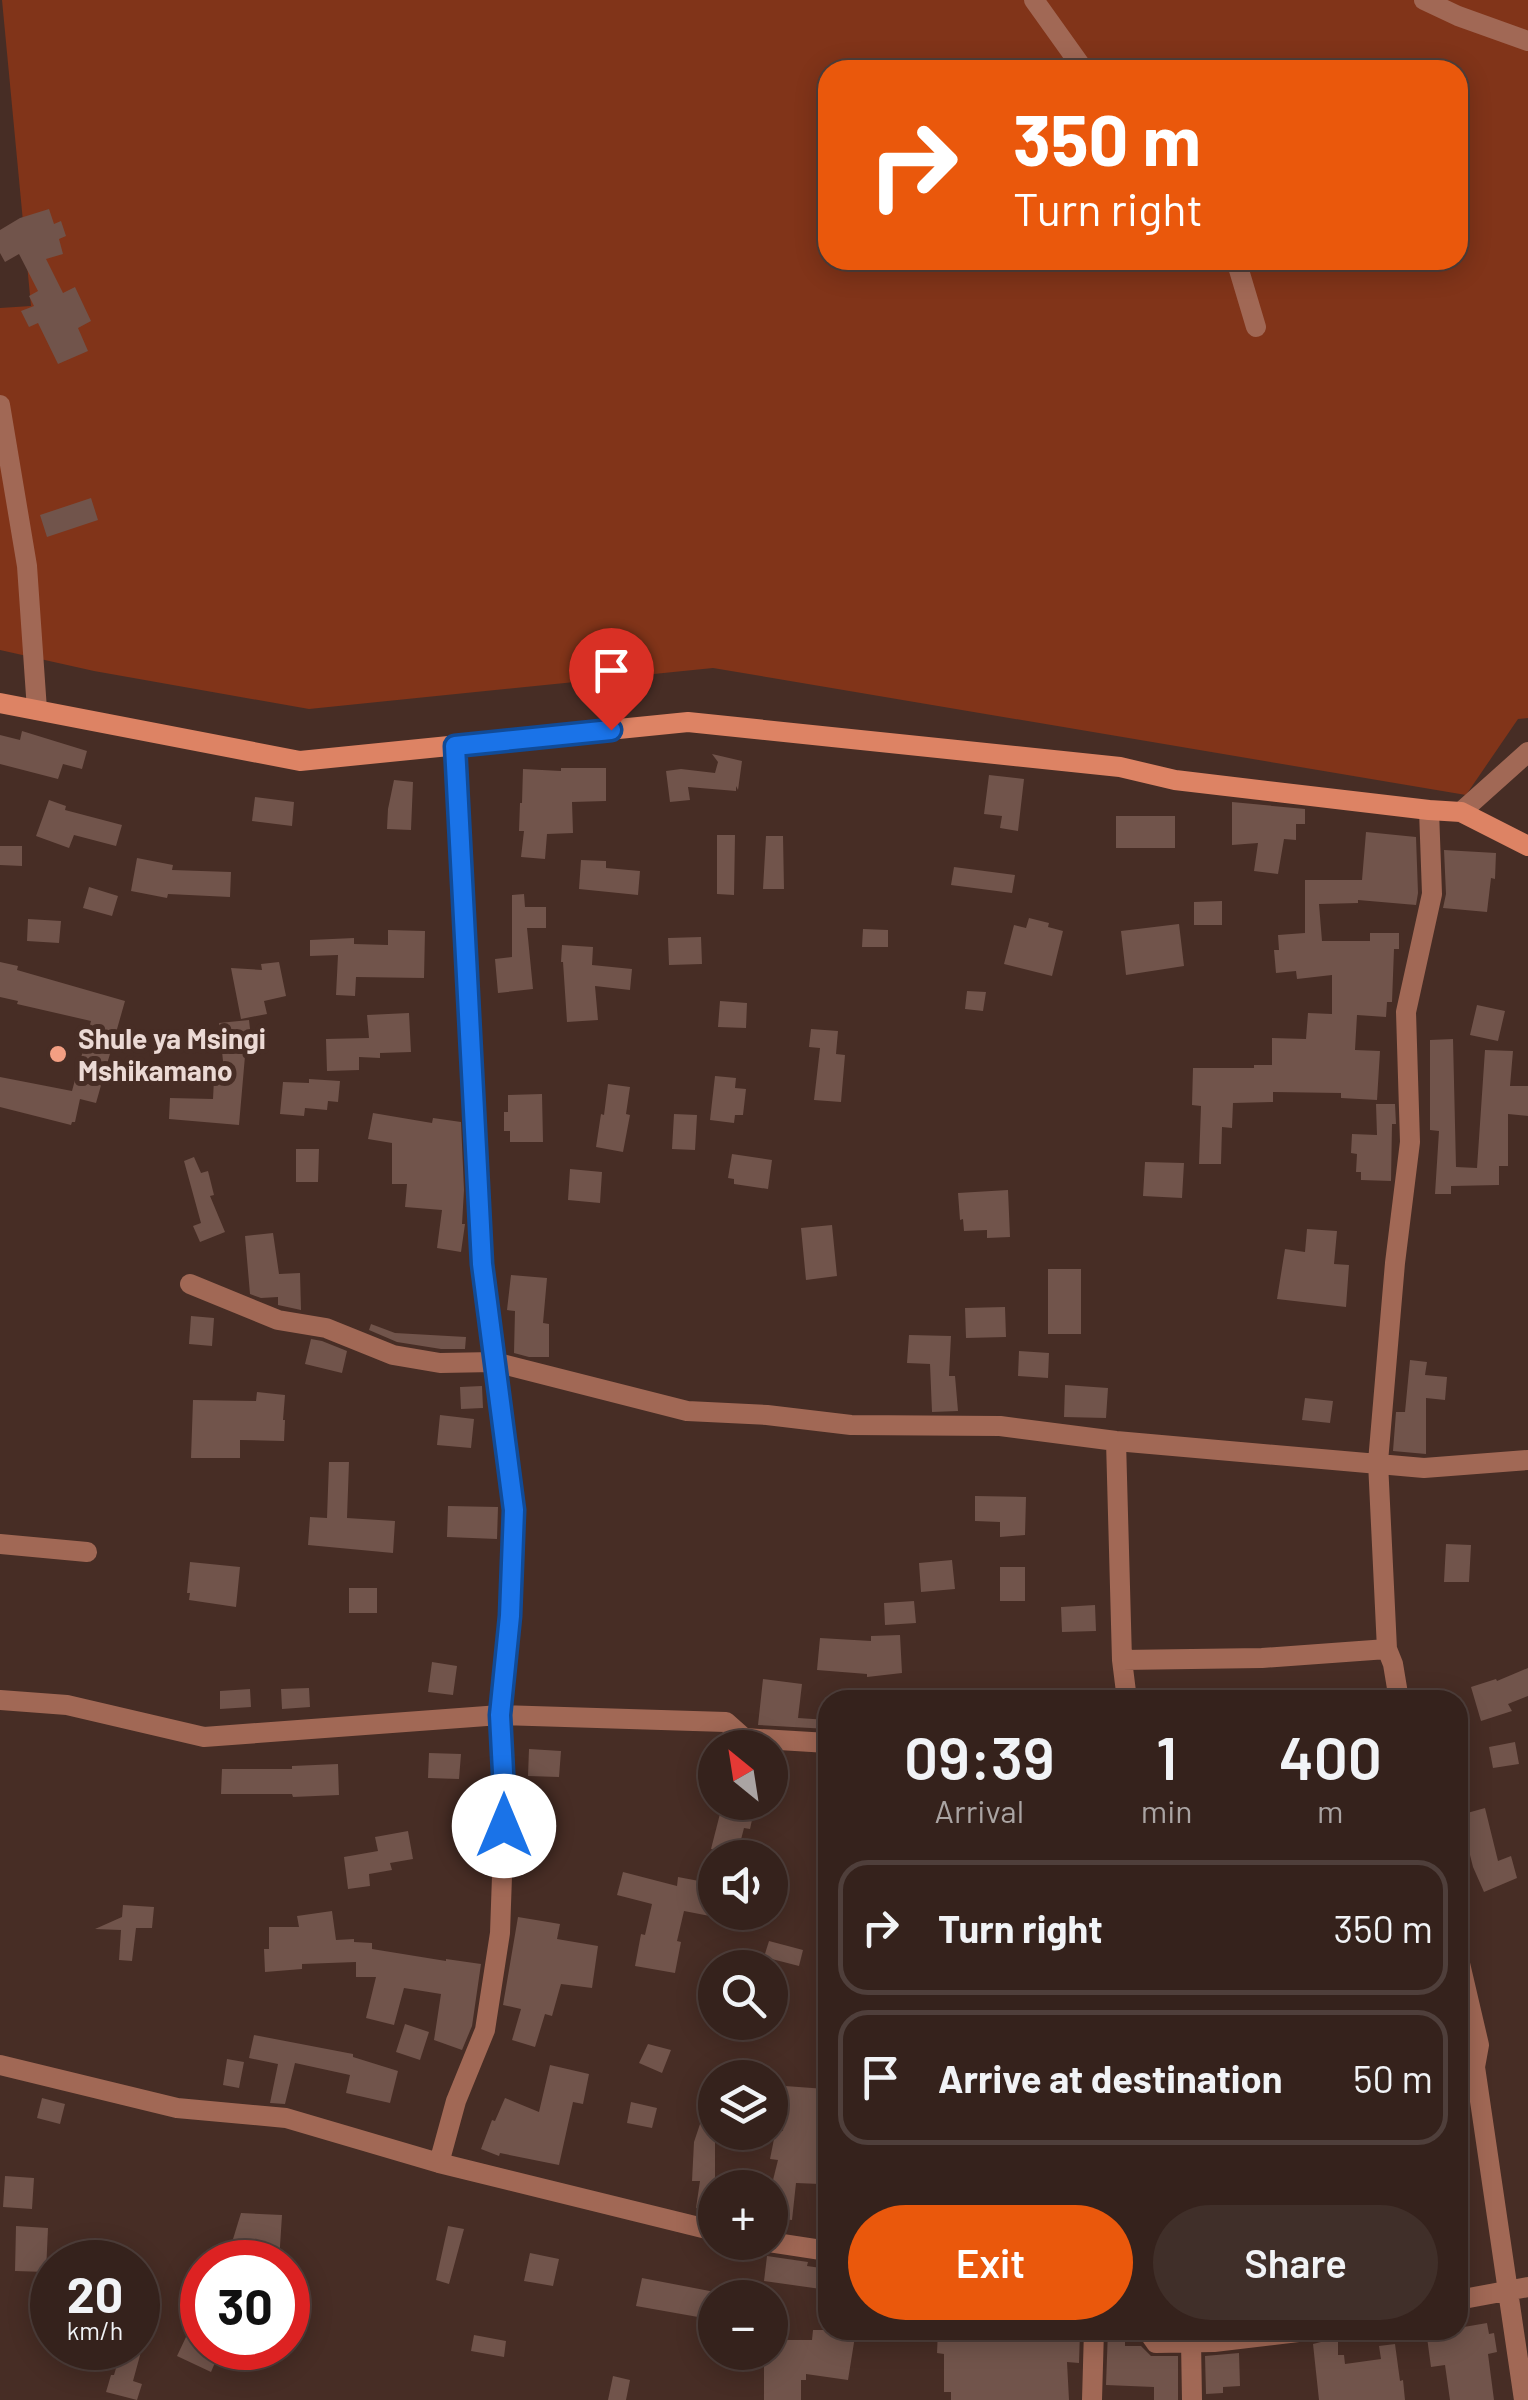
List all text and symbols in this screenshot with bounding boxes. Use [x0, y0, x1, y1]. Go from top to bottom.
text: 350 m [1013, 96, 1201, 180]
icon: right [848, 100, 978, 230]
text: Turn right [1013, 181, 1203, 235]
pin [569, 628, 654, 731]
icon: arrive [584, 643, 639, 698]
place label: Shule ya Msingi Mshikamano [78, 1021, 266, 1087]
marker: Shule ya Msingi Mshikamano [47, 1043, 69, 1065]
text: 09:39 [904, 1720, 1055, 1792]
text: 1 [1156, 1720, 1177, 1792]
text: 400 [1279, 1720, 1382, 1792]
north arrow [698, 1730, 788, 1820]
map controls [698, 1730, 788, 2370]
position arrow [452, 1774, 556, 1878]
text: Arrival [935, 1791, 1024, 1829]
text: min [1141, 1791, 1193, 1829]
text: m [1317, 1791, 1344, 1829]
button: sound [698, 1840, 788, 1930]
icon: right [853, 1900, 908, 1955]
text: Turn right [938, 1905, 1103, 1951]
text: 350 m [1333, 1905, 1433, 1951]
button: search [698, 1950, 788, 2040]
icon: arrive [853, 2050, 908, 2105]
text: Arrive at destination [938, 2055, 1283, 2101]
text: 50 m [1353, 2055, 1433, 2101]
button: layers [698, 2060, 788, 2150]
button: + [698, 2170, 788, 2260]
button: Exit [848, 2205, 1133, 2320]
button: Share [1153, 2205, 1438, 2320]
speed limit sign: 30 [180, 2240, 310, 2370]
text: 20 [67, 2263, 123, 2323]
button: − [698, 2280, 788, 2370]
text: km/h [67, 2315, 123, 2345]

